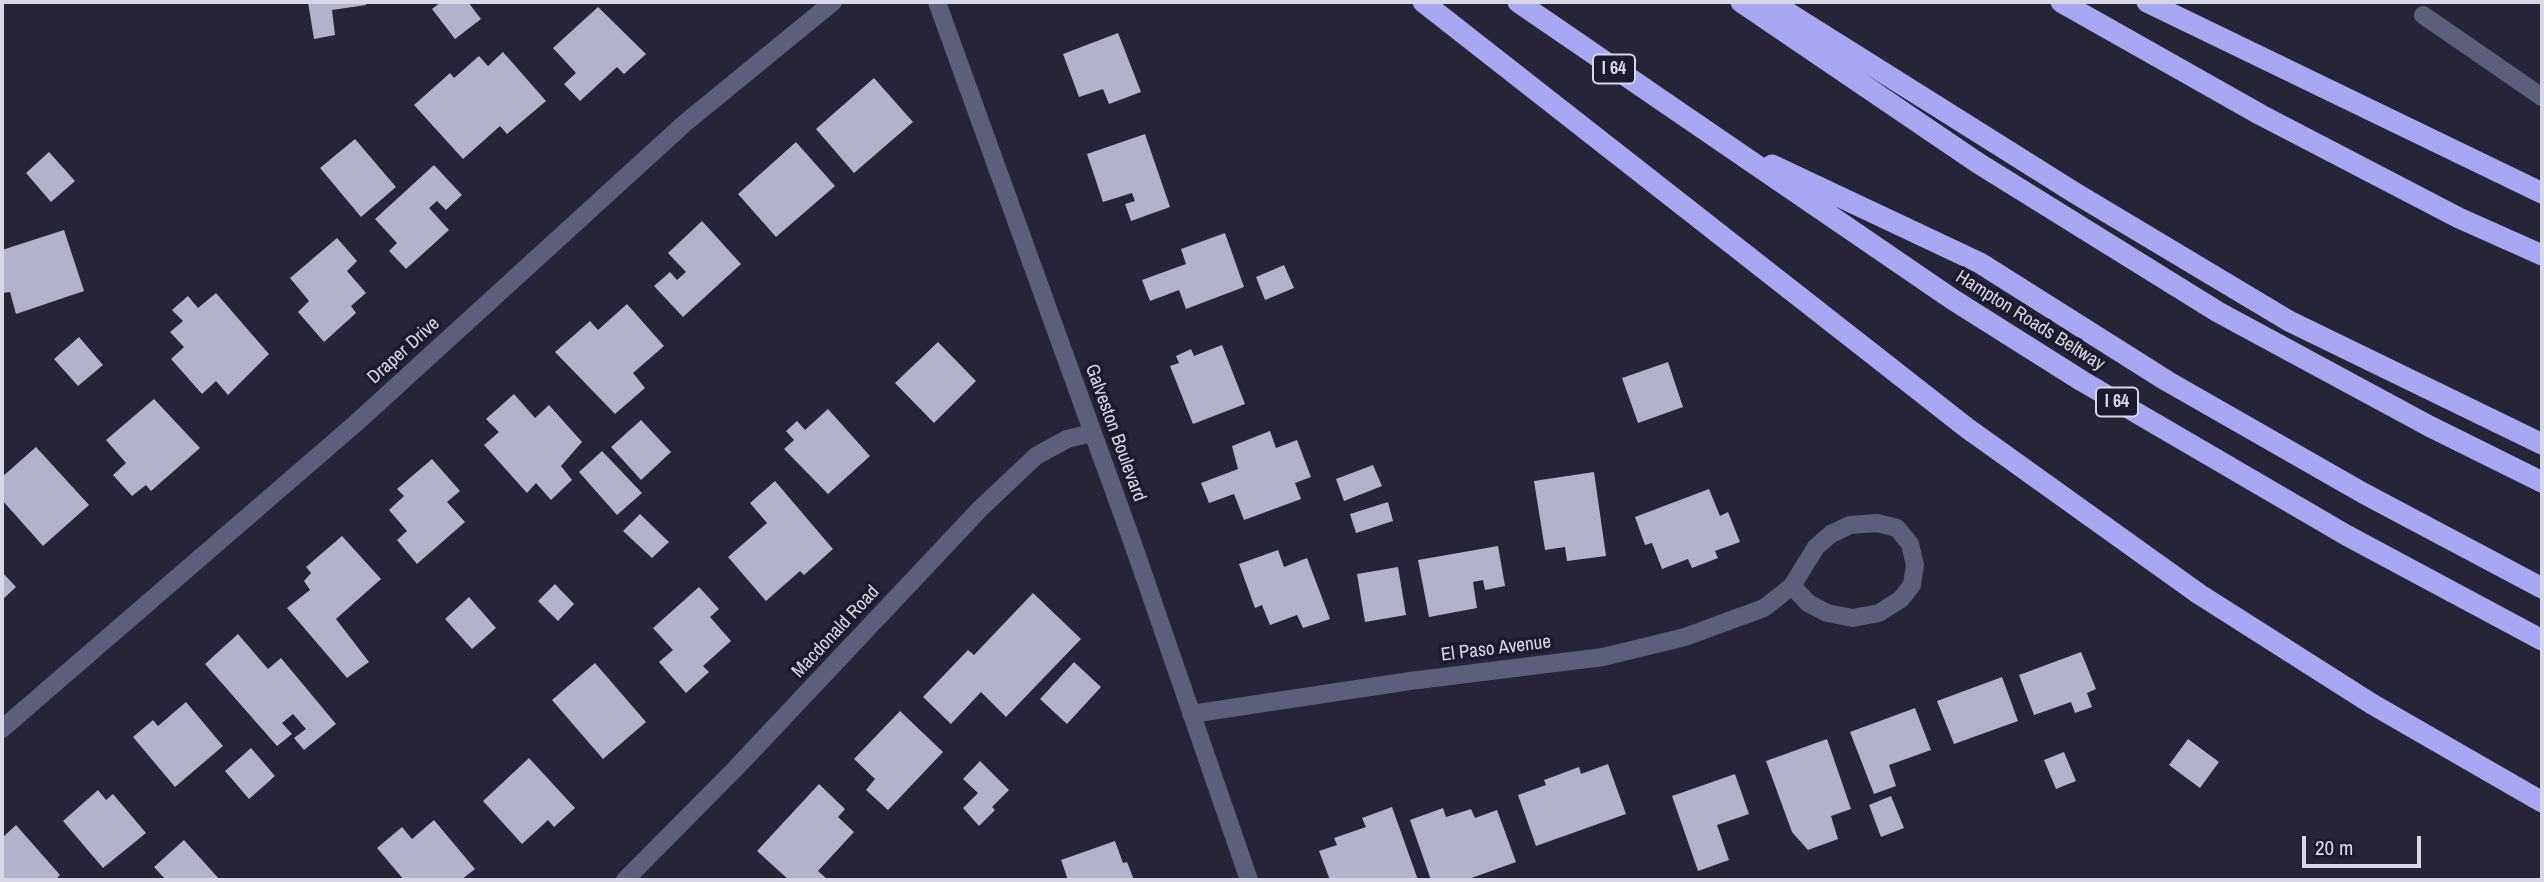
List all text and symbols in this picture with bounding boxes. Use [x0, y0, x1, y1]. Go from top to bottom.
road number: I 64 [1593, 55, 1635, 84]
street label: Hampton Roads Beltway [1951, 266, 2109, 376]
street label: Draper Drive [363, 313, 445, 389]
street label: Galveston Boulevard [1080, 361, 1150, 505]
road number: I 64 [2096, 388, 2138, 416]
street label: Macdonald Road [787, 581, 885, 683]
street label: El Paso Avenue [1440, 631, 1552, 667]
scale bar [2306, 822, 2425, 866]
text: 20 m [2315, 833, 2353, 862]

